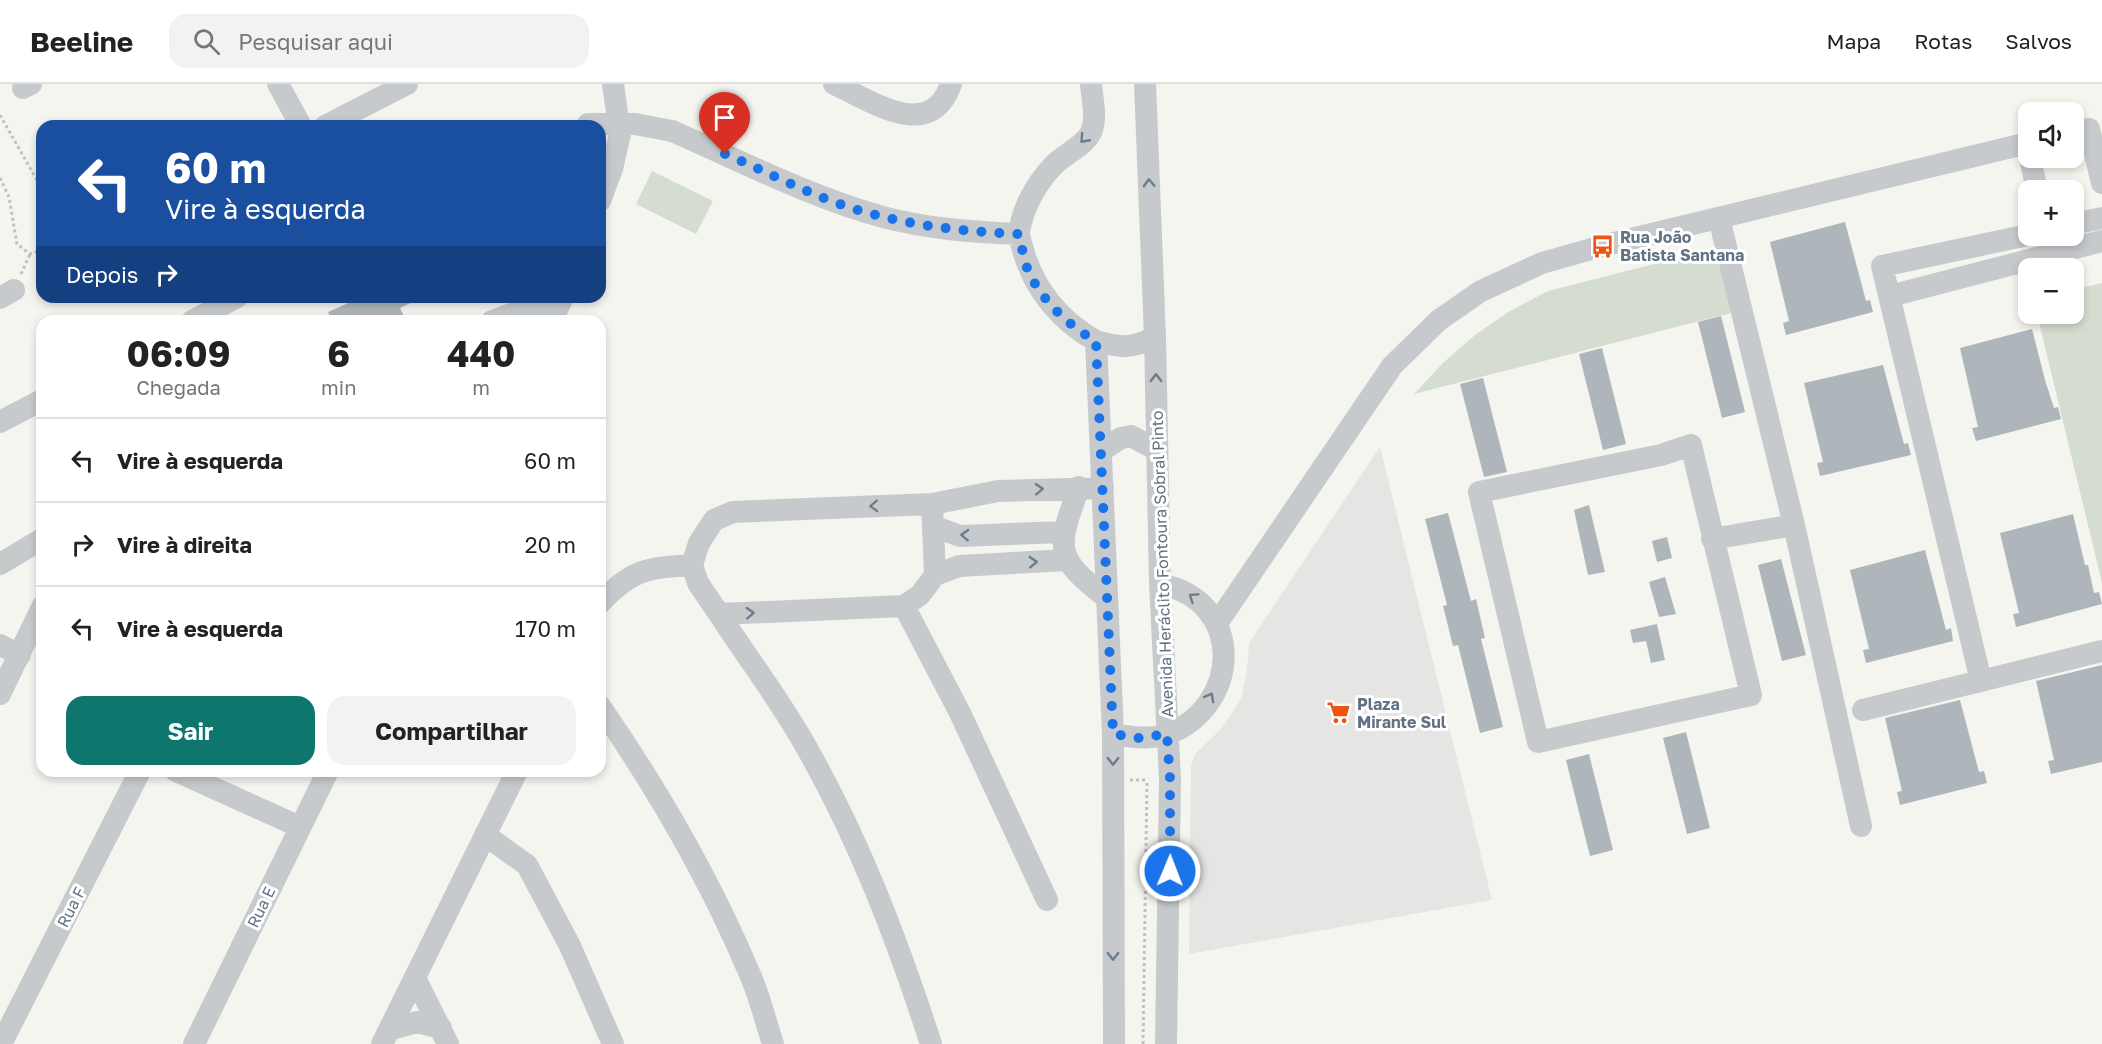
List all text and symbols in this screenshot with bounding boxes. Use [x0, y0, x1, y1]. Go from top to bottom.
search box [169, 14, 589, 68]
text: Beeline [30, 25, 133, 58]
icon: search [190, 25, 223, 58]
text: Pesquisar aqui [238, 28, 393, 55]
text: Mapa [1827, 28, 1881, 54]
text: Rotas [1914, 28, 1972, 54]
text: Salvos [2005, 28, 2072, 54]
pin [699, 92, 750, 154]
icon: arrive [708, 101, 741, 134]
map controls [2018, 102, 2084, 324]
button: sound [2018, 102, 2084, 168]
one-way arrow [1080, 132, 1091, 143]
text: 60 m [165, 142, 266, 192]
icon: left [66, 144, 144, 222]
one-way arrow [1142, 179, 1155, 188]
button: + [2018, 180, 2084, 246]
text: Vire à esquerda [165, 193, 366, 225]
place label: Rua João Batista Santana [1620, 227, 1744, 265]
bus stop icon: Rua João Batista Santana [1589, 233, 1615, 259]
icon: right [150, 258, 183, 291]
button: − [2018, 258, 2084, 324]
text: Depois [66, 261, 138, 288]
text: 06:09 [127, 332, 231, 375]
text: 6 [327, 332, 350, 375]
text: 440 [447, 332, 515, 375]
one-way arrow [1149, 374, 1162, 383]
text: Chegada [136, 375, 221, 399]
text: min [321, 375, 356, 399]
text: m [472, 375, 490, 399]
street label: Avenida Heráclito Fontoura Sobral Pinto [1147, 410, 1177, 718]
icon: left [66, 444, 99, 477]
text: Vire à esquerda [117, 447, 283, 474]
text: 60 m [524, 447, 576, 474]
one-way arrow [1034, 482, 1043, 495]
one-way arrow [869, 500, 878, 513]
icon: right [66, 528, 99, 561]
one-way arrow [961, 528, 970, 541]
text: Vire à direita [117, 531, 252, 558]
text: 20 m [525, 531, 576, 558]
one-way arrow [1029, 556, 1038, 569]
one-way arrow [1188, 593, 1199, 604]
one-way arrow [746, 606, 755, 619]
icon: left [66, 612, 99, 645]
text: Vire à esquerda [117, 615, 283, 642]
text: 170 m [515, 615, 576, 642]
one-way arrow [1203, 693, 1214, 703]
place label: Plaza Mirante Sul [1357, 694, 1447, 732]
button: Sair [66, 696, 315, 765]
button: Compartilhar [327, 696, 576, 765]
supermarket icon: Plaza Mirante Sul [1326, 700, 1352, 726]
one-way arrow [1107, 757, 1119, 766]
position arrow [1138, 839, 1202, 903]
street label: Rua F [52, 883, 90, 931]
street label: Rua E [243, 883, 279, 931]
one-way arrow [1107, 952, 1119, 961]

